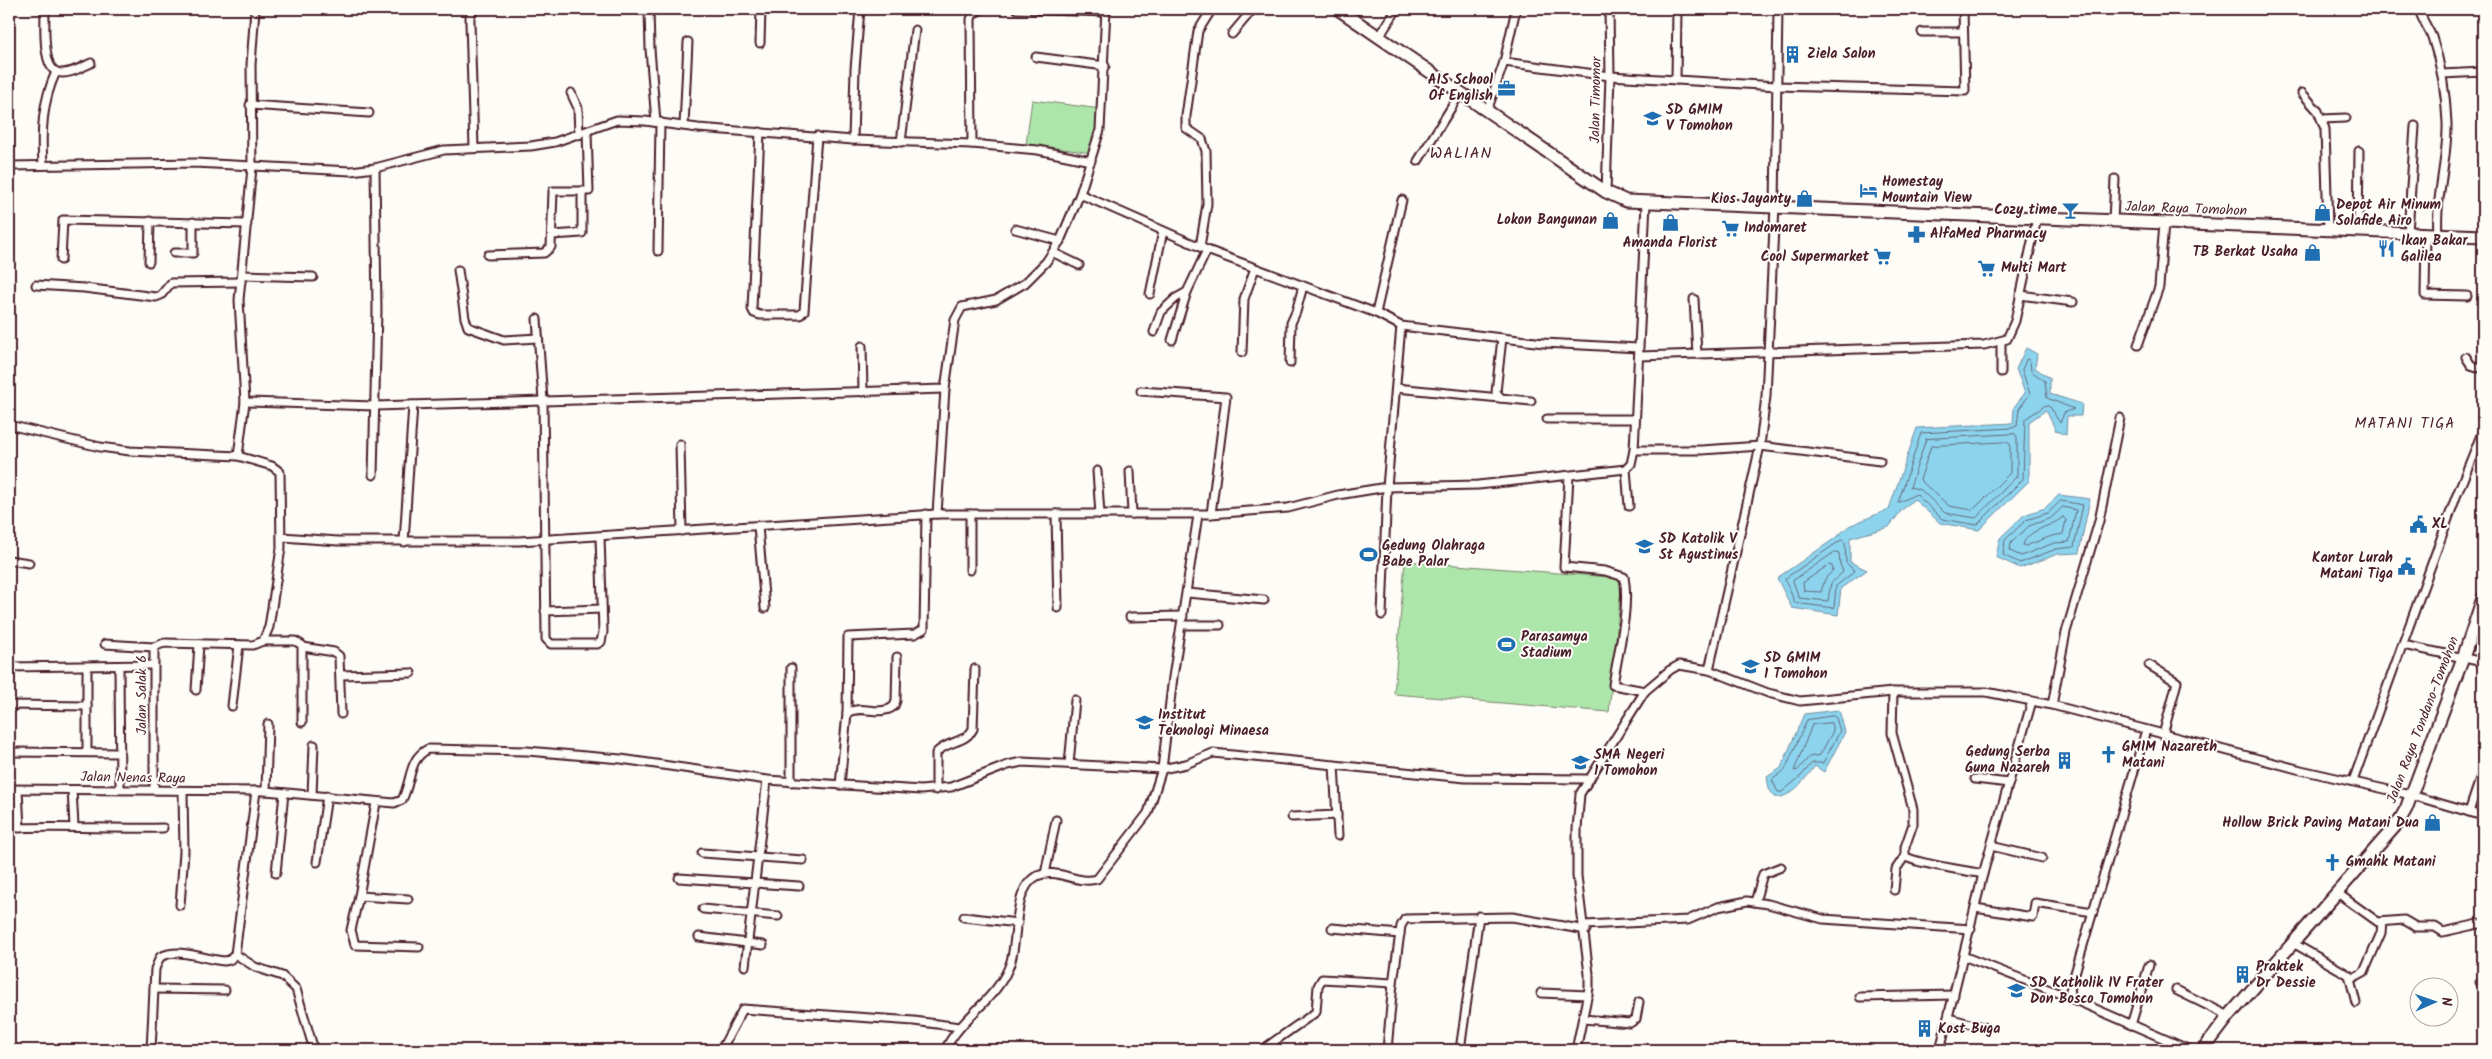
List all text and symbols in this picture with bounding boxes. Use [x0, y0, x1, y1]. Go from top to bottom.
place label: Ziela Salon [1807, 43, 1876, 65]
building icon: Ziela Salon [1783, 44, 1803, 64]
street label: Jalan Timomor [1584, 55, 1608, 143]
place label: AIS School Of English [1428, 69, 1493, 107]
office icon: AIS School Of English [1497, 78, 1517, 98]
place label: SD GMIM V Tomohon [1666, 99, 1733, 137]
school or university icon: SD GMIM V Tomohon [1642, 108, 1662, 128]
district label: WALIAN [1430, 141, 1492, 166]
place label: Homestay Mountain View [1882, 171, 1973, 209]
hotel icon: Homestay Mountain View [1858, 180, 1878, 200]
place label: Kios Jayanty [1711, 188, 1792, 210]
shop icon: Kios Jayanty [1795, 189, 1815, 209]
place label: Depot Air Minum Solafide Airo [2336, 194, 2441, 232]
street label: Jalan Raya Tomohon [2124, 196, 2248, 222]
place label: Cozy time [1994, 199, 2057, 221]
bar icon: Cozy time [2061, 200, 2081, 220]
shop icon: Depot Air Minum Solafide Airo [2312, 203, 2332, 223]
place label: Lokon Bangunan [1497, 209, 1597, 231]
shop icon: Lokon Bangunan [1601, 210, 1621, 230]
shop icon: Amanda Florist [1660, 213, 1680, 233]
place label: Indomaret [1744, 217, 1808, 239]
supermarket icon: Indomaret [1720, 218, 1740, 238]
place label: AlfaMed Pharmacy [1930, 223, 2047, 245]
pharmacy icon: AlfaMed Pharmacy [1906, 224, 1926, 244]
place label: Ikan Bakar Galilea [2401, 230, 2468, 268]
place label: Amanda Florist [1623, 232, 1718, 254]
restaurant icon: Ikan Bakar Galilea [2377, 239, 2397, 259]
place label: TB Berkat Usaha [2193, 241, 2298, 263]
shop icon: TB Berkat Usaha [2302, 242, 2322, 262]
place label: Cool Supermarket [1761, 246, 1870, 268]
supermarket icon: Cool Supermarket [1873, 247, 1893, 267]
place label: Multi Mart [2001, 257, 2067, 279]
supermarket icon: Multi Mart [1977, 258, 1997, 278]
district label: MATANI TIGA [2355, 412, 2455, 436]
place label: XL [2431, 513, 2448, 535]
public building icon: XL [2408, 514, 2428, 534]
place label: SD Katolik V St Agustinus [1659, 528, 1739, 566]
place label: Gedung Olahraga Babe Palar [1382, 535, 1485, 573]
school or university icon: SD Katolik V St Agustinus [1635, 537, 1655, 557]
sports icon: Gedung Olahraga Babe Palar [1358, 544, 1378, 564]
place label: Kantor Lurah Matani Tiga [2312, 547, 2393, 585]
public building icon: Kantor Lurah Matani Tiga [2397, 556, 2417, 576]
place label: Parasamya Stadium [1521, 626, 1588, 664]
street label: Jalan Raya Tondano-Tomohon [2381, 633, 2465, 807]
sports icon: Parasamya Stadium [1497, 635, 1517, 655]
place label: SD GMIM 1 Tomohon [1764, 647, 1828, 685]
street label: Jalan Salak 6 [131, 655, 153, 735]
school or university icon: SD GMIM 1 Tomohon [1740, 656, 1760, 676]
place label: Institut Teknologi Minaesa [1158, 704, 1269, 742]
school or university icon: Institut Teknologi Minaesa [1134, 713, 1154, 733]
place label: GMIM Nazareth Matani [2122, 736, 2217, 774]
place label: Gedung Serba Guna Nazareh [1965, 741, 2050, 779]
place label: SMA Negeri 1 Tomohon [1594, 744, 1665, 782]
church icon: GMIM Nazareth Matani [2098, 745, 2118, 765]
building icon: Gedung Serba Guna Nazareh [2054, 750, 2074, 770]
school or university icon: SMA Negeri 1 Tomohon [1570, 753, 1590, 773]
street label: Jalan Nenas Raya [80, 766, 186, 790]
place label: Hollow Brick Paving Matani Dua [2222, 812, 2419, 834]
shop icon: Hollow Brick Paving Matani Dua [2423, 813, 2443, 833]
place label: Gmahk Matani [2346, 851, 2436, 873]
church icon: Gmahk Matani [2322, 852, 2342, 872]
place label: Praktek Dr Dessie [2256, 956, 2316, 994]
building icon: Praktek Dr Dessie [2232, 965, 2252, 985]
place label: SD Katholik IV Frater Don Bosco Tomohon [2030, 972, 2164, 1010]
north arrow [2410, 976, 2460, 1026]
school or university icon: SD Katholik IV Frater Don Bosco Tomohon [2006, 981, 2026, 1001]
text: N [2435, 997, 2457, 1007]
place label: Kost Buga [1938, 1018, 2000, 1040]
building icon: Kost Buga [1914, 1019, 1934, 1039]

